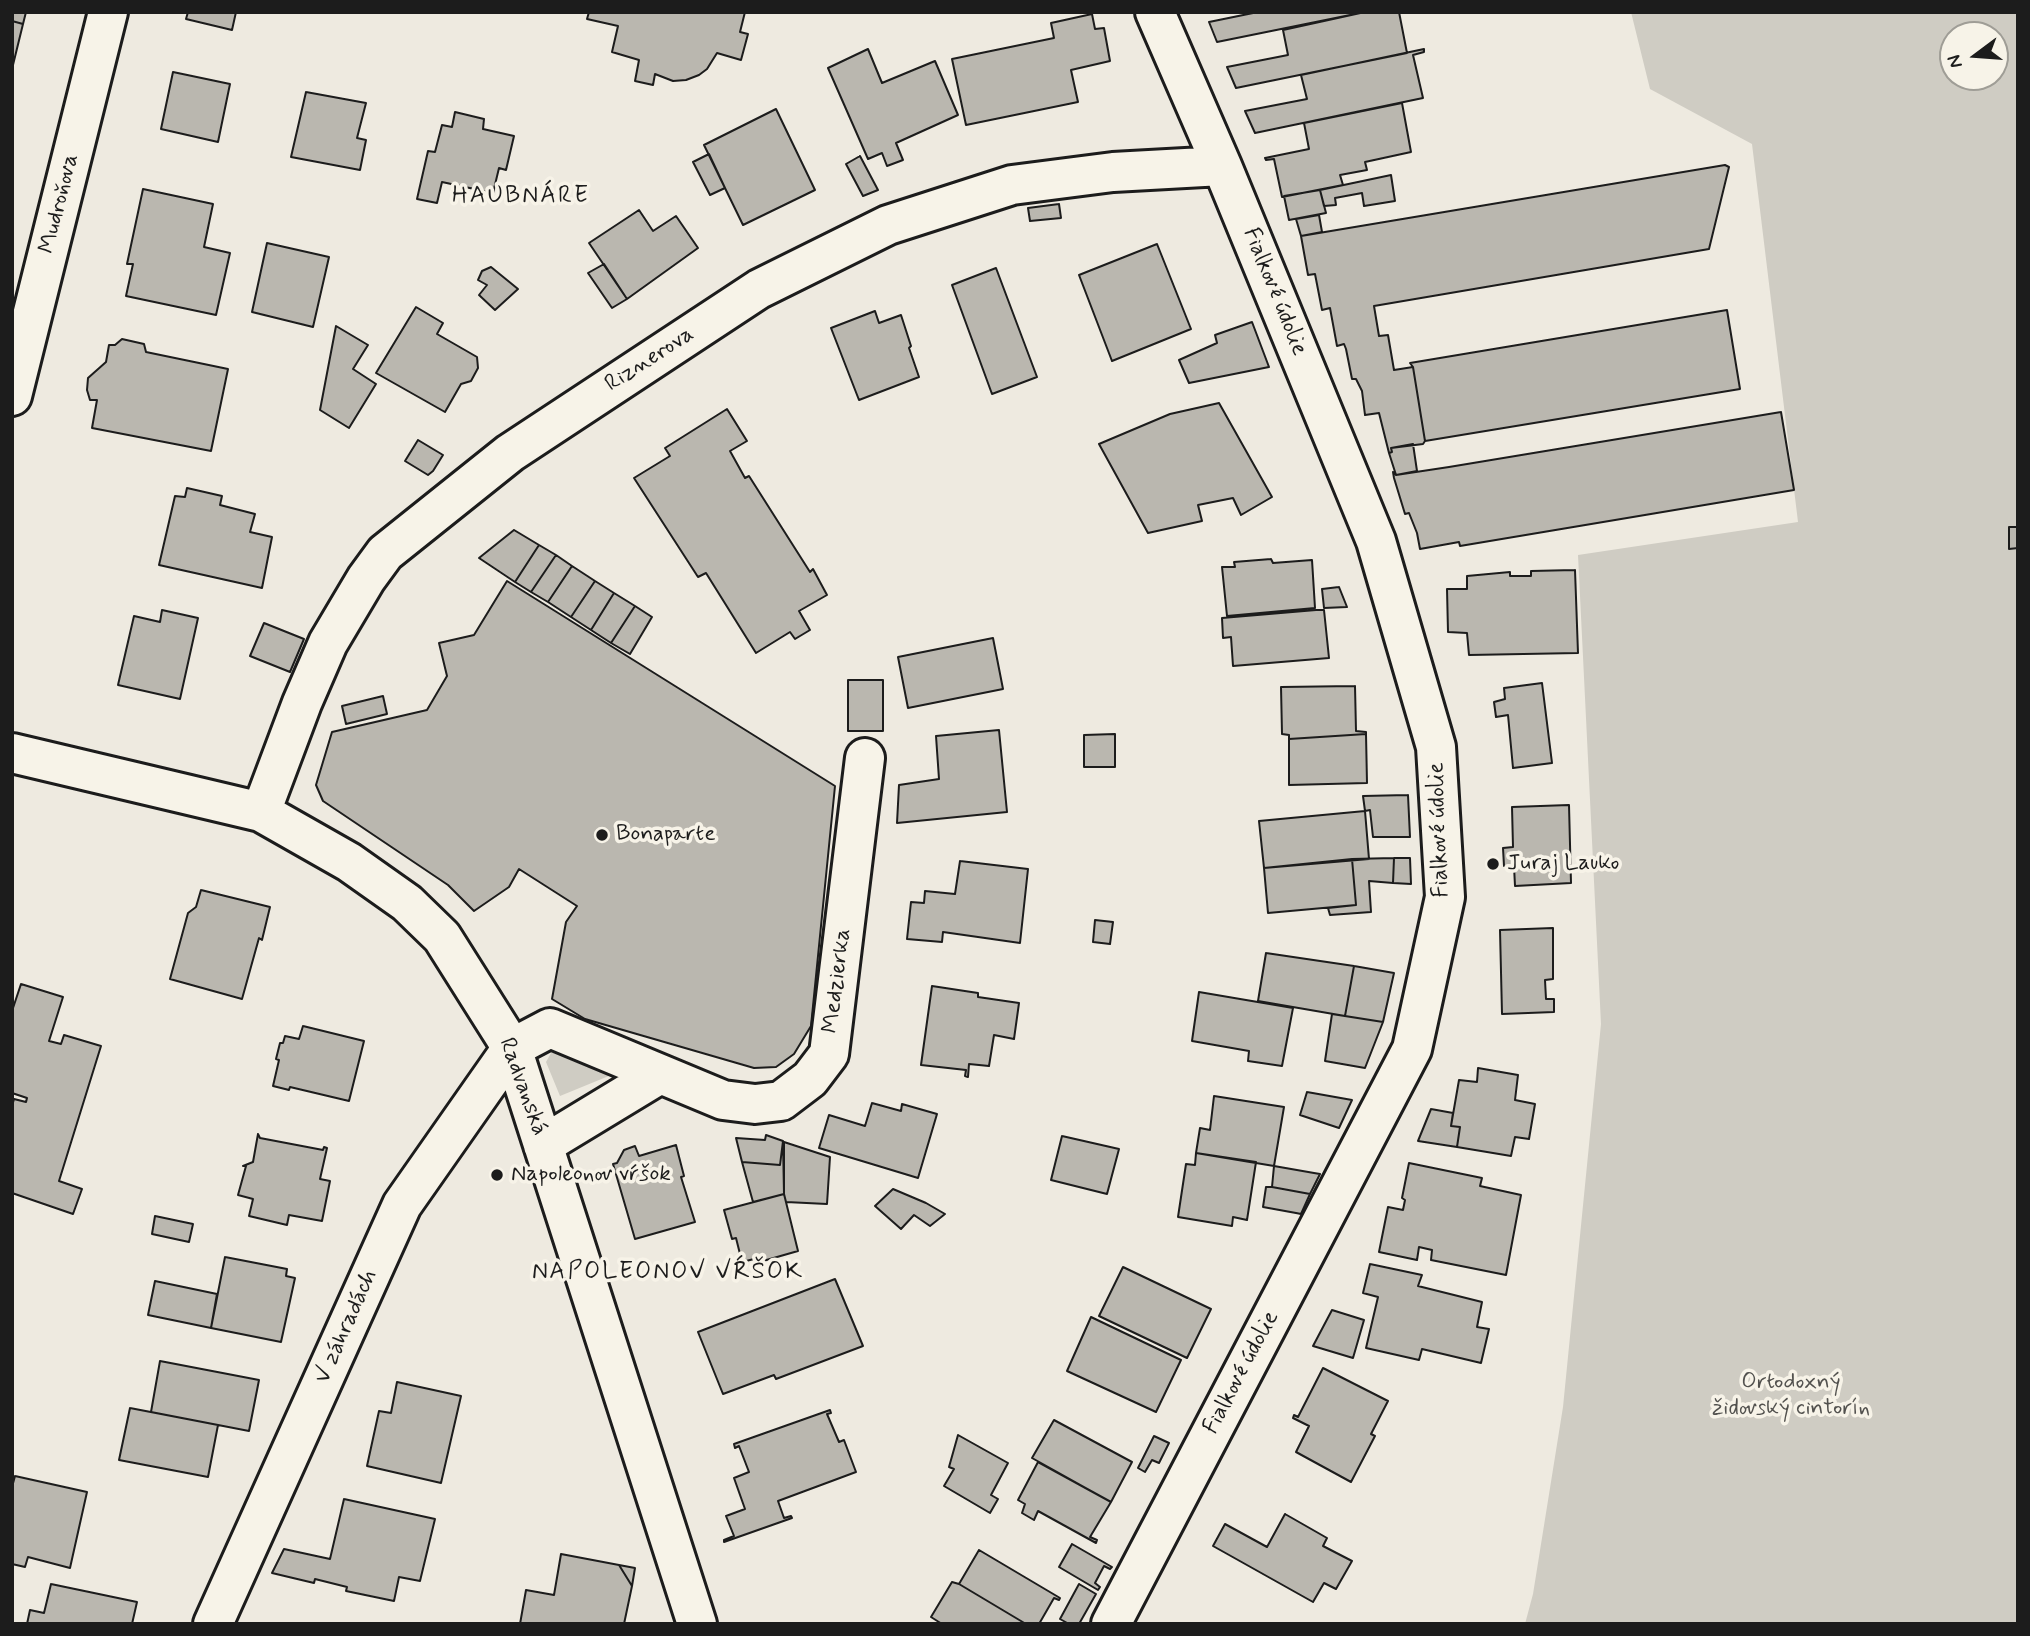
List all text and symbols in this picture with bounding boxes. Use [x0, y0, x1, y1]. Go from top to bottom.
north arrow [1939, 21, 2009, 91]
text: N [1941, 52, 1969, 71]
street label: Mudroňova [34, 151, 86, 257]
district label: HAUBNÁRE [454, 183, 588, 211]
street label: Fialkové údolie [1236, 224, 1312, 360]
street label: Riznerova [600, 321, 700, 399]
street label: Fialkové údolie [1424, 762, 1456, 898]
place label: Bonaparte [616, 821, 715, 849]
marker: Bonaparte [594, 827, 610, 843]
place label: Juraj Lauko [1507, 850, 1619, 878]
marker: Juraj Lauko [1485, 856, 1501, 872]
street label: Medzierka [818, 927, 858, 1035]
street label: Radvanská [492, 1034, 552, 1140]
place label: Napoleonov vŕšok [511, 1161, 671, 1189]
marker: Napoleonov vŕšok [489, 1167, 505, 1183]
district label: NAPOLEONOV VŔŠOK [535, 1259, 801, 1287]
street label: V záhradách [310, 1266, 384, 1388]
street label: Fialkové údolie [1198, 1307, 1286, 1439]
park label: Ortodoxný židovský cintorín [1712, 1369, 1870, 1423]

